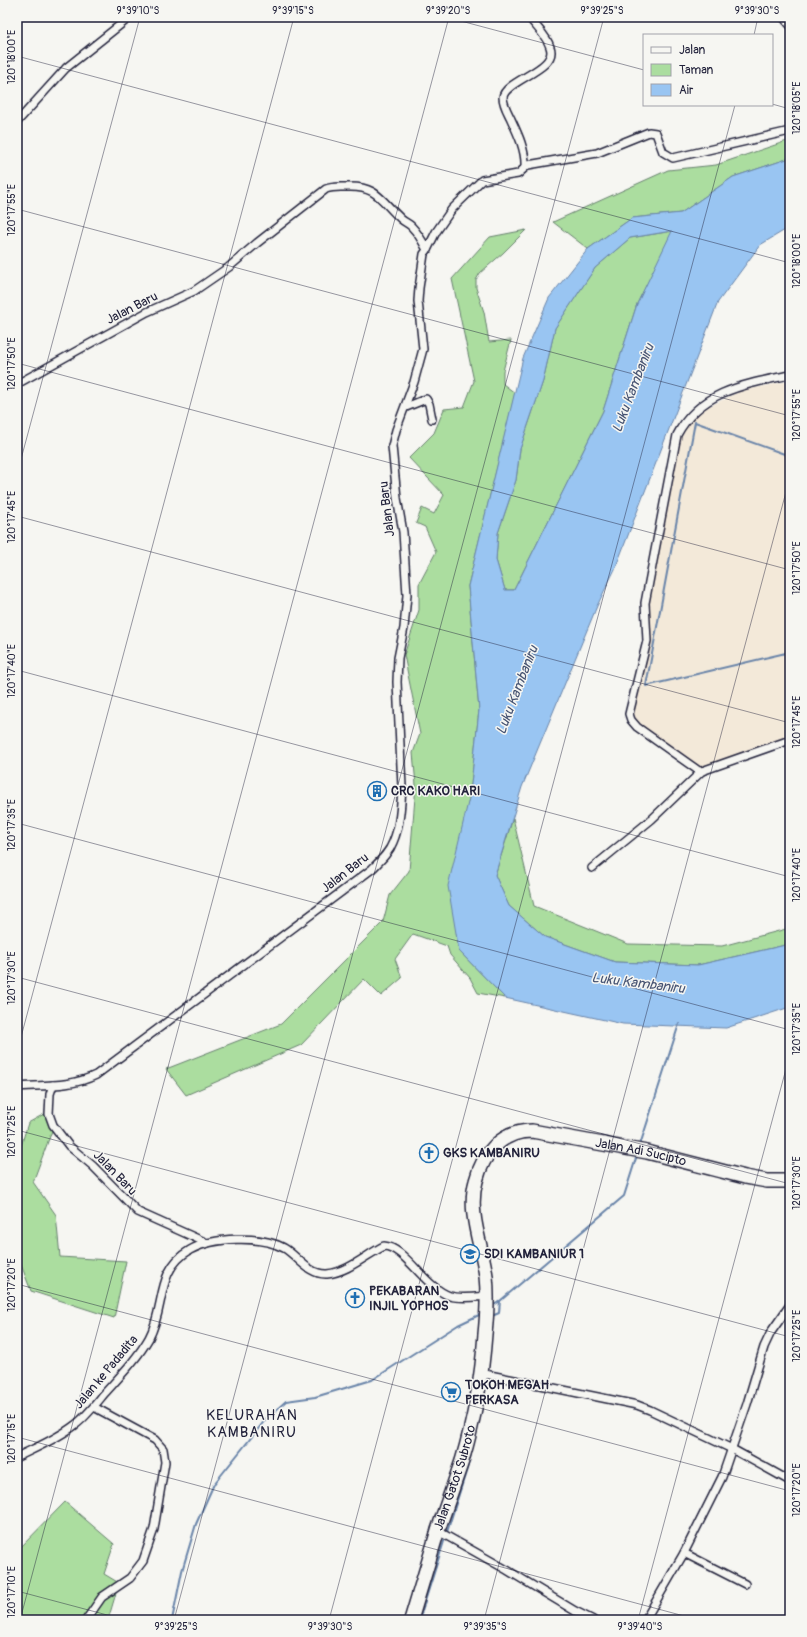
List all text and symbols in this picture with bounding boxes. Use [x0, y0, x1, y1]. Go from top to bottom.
text: 9°39'10"S [117, 5, 160, 17]
text: 9°39'15"S [272, 5, 314, 17]
text: 9°39'20"S [426, 5, 470, 17]
text: 9°39'25"S [580, 5, 624, 17]
text: 9°39'30"S [735, 5, 779, 17]
text: 120°18'00"E [6, 30, 18, 84]
legend [643, 34, 773, 106]
text: Jalan [679, 43, 705, 58]
text: Taman [679, 63, 713, 78]
text: 120°18'05"E [791, 81, 803, 135]
text: Air [679, 83, 694, 98]
text: 120°17'55"E [6, 184, 18, 236]
text: 120°18'00"E [791, 234, 803, 288]
street label: Jalan Baru [104, 288, 160, 328]
text: 120°17'50"E [6, 337, 18, 391]
water label: Luku Kambaniru [608, 340, 658, 435]
text: 120°17'55"E [791, 389, 803, 441]
street label: Jalan Baru [376, 480, 398, 538]
text: 120°17'45"E [6, 491, 18, 543]
text: 120°17'50"E [791, 541, 803, 595]
water label: Luku Kambaniru [492, 642, 542, 737]
text: 120°17'40"E [6, 644, 18, 698]
text: 120°17'45"E [791, 696, 803, 748]
building icon: CRC KAKO HARI [366, 780, 388, 802]
place label: CRC KAKO HARI [391, 783, 480, 799]
text: 120°17'35"E [6, 799, 18, 851]
text: 120°17'40"E [791, 848, 803, 902]
street label: Jalan Baru [318, 850, 372, 896]
text: 120°17'30"E [6, 951, 18, 1005]
water label: Luku Kambaniru [590, 969, 686, 997]
text: 120°17'35"E [791, 1003, 803, 1055]
text: 120°17'25"E [6, 1106, 18, 1158]
street label: Jalan Adi Sucipto [594, 1135, 688, 1170]
church icon: GKS KAMBANIRU [418, 1142, 440, 1164]
place label: GKS KAMBANIRU [443, 1145, 540, 1161]
street label: Jalan Baru [90, 1147, 140, 1199]
text: 120°17'30"E [791, 1156, 803, 1210]
school or university icon: SDI KAMBANIUR 1 [459, 1243, 481, 1265]
place label: SDI KAMBANIUR 1 [484, 1246, 584, 1262]
text: 120°17'20"E [6, 1258, 18, 1312]
place label: PEKABARAN INJIL YOPHOS [369, 1283, 449, 1314]
church icon: PEKABARAN INJIL YOPHOS [344, 1287, 366, 1309]
text: 120°17'25"E [791, 1310, 803, 1362]
street label: Jalan ke Padadita [71, 1332, 141, 1412]
place label: TOKOH MEGAH PERKASA [464, 1377, 549, 1408]
supermarket icon: TOKOH MEGAH PERKASA [440, 1381, 462, 1403]
district label: KELURAHAN KAMBANIRU [206, 1406, 298, 1442]
text: 120°17'15"E [6, 1414, 18, 1464]
street label: Jalan Gatot Subroto [430, 1423, 479, 1533]
text: 120°17'20"E [791, 1463, 803, 1517]
text: 120°17'10"E [6, 1566, 18, 1618]
text: 9°39'25"S [154, 1621, 198, 1633]
text: 9°39'30"S [308, 1621, 352, 1633]
text: 9°39'35"S [463, 1621, 507, 1633]
text: 9°39'40"S [618, 1621, 663, 1633]

